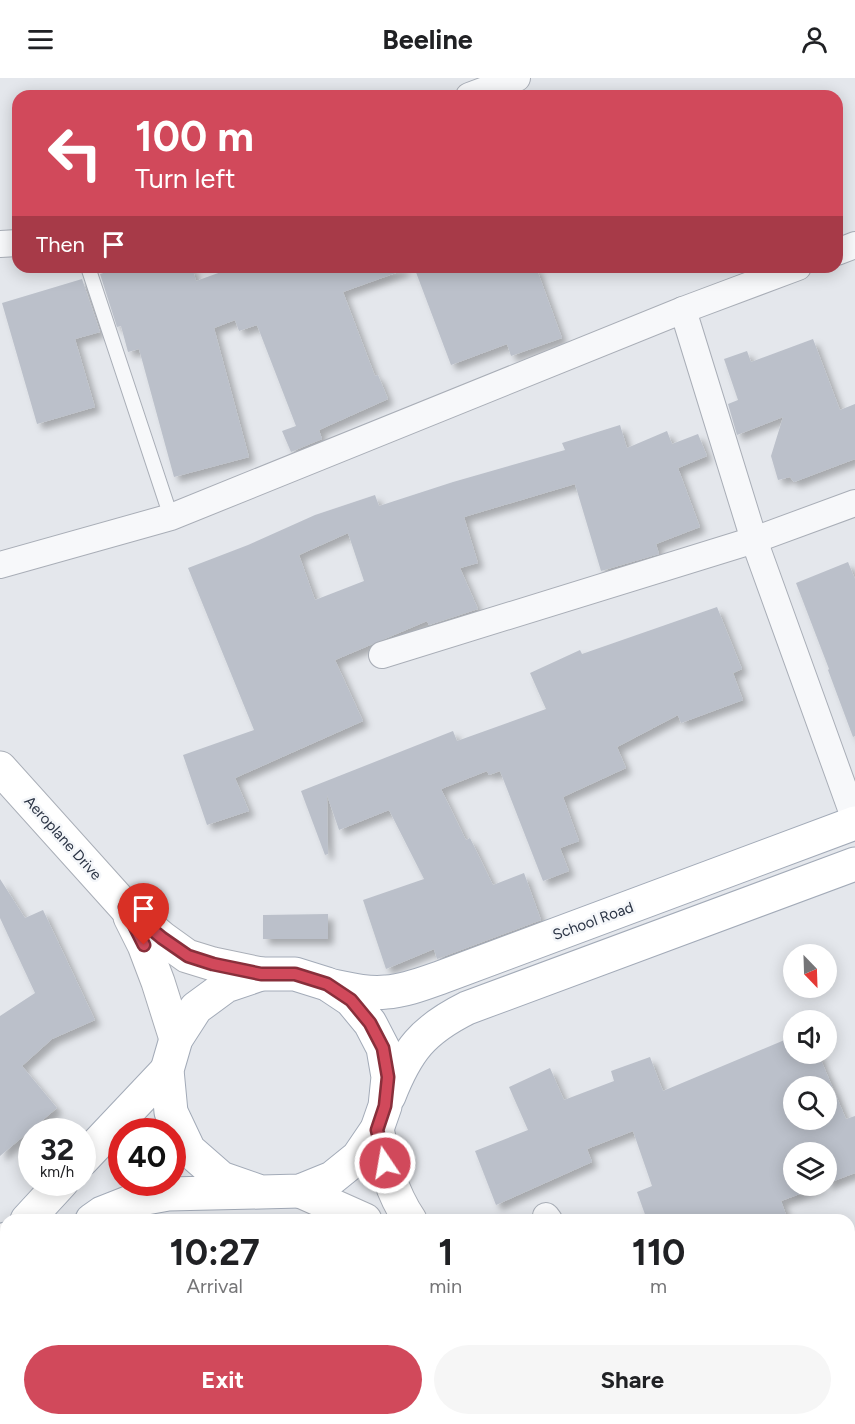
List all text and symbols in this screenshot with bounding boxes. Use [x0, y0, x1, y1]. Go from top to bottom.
icon: menu [24, 23, 57, 56]
text: Beeline [382, 23, 473, 56]
icon: person [798, 23, 831, 56]
text: 100 m [135, 111, 254, 162]
icon: left [36, 114, 114, 192]
text: Turn left [135, 162, 235, 195]
icon: arrive [97, 228, 130, 261]
text: Then [36, 231, 85, 258]
street label: Aeroplane Drive [21, 792, 105, 884]
pin [118, 883, 169, 945]
icon: arrive [127, 892, 160, 925]
street label: School Road [550, 898, 636, 944]
north arrow [783, 944, 837, 998]
map controls [783, 944, 837, 1196]
button: sound [783, 1010, 837, 1064]
button: search [783, 1076, 837, 1130]
speed limit sign: 40 [108, 1118, 186, 1196]
text: 32 [40, 1131, 74, 1168]
position arrow [353, 1131, 417, 1195]
button: layers [783, 1142, 837, 1196]
text: km/h [40, 1163, 74, 1181]
text: 10:27 [170, 1231, 260, 1274]
text: 1 [438, 1231, 453, 1274]
text: 110 [632, 1231, 685, 1274]
text: Arrival [186, 1274, 243, 1298]
text: min [429, 1274, 462, 1298]
text: m [650, 1274, 667, 1298]
button: Exit [24, 1345, 422, 1414]
button: Share [434, 1345, 831, 1414]

